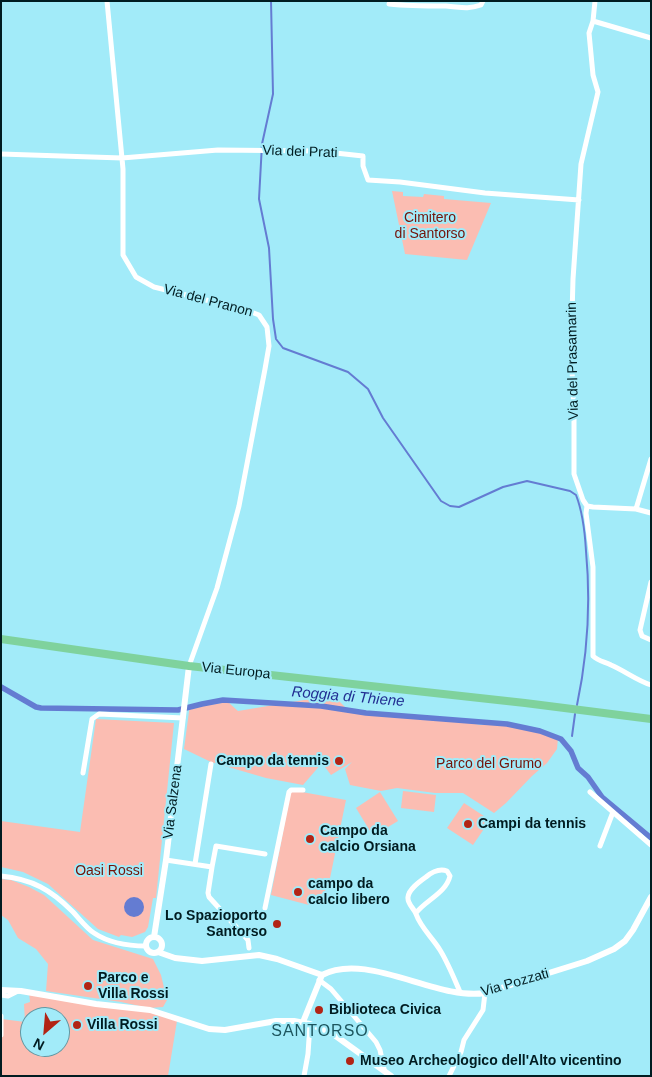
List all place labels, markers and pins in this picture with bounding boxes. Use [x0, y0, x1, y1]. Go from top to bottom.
place label: Campo da tennis [216, 753, 329, 769]
marker: Campo da tennis [333, 755, 345, 767]
place label: Campi da tennis [478, 816, 586, 832]
marker: Campi da tennis [462, 818, 474, 830]
place label: Campo da calcio Orsiana [320, 823, 416, 856]
marker: Campo da calcio Orsiana [304, 833, 316, 845]
place label: campo da calcio libero [308, 876, 390, 909]
marker: campo da calcio libero [292, 886, 304, 898]
place label: Lo Spazioporto Santorso [165, 908, 267, 940]
marker: Lo Spazioporto Santorso [271, 918, 283, 930]
place label: Parco e Villa Rossi [98, 970, 169, 1002]
marker: Parco e Villa Rossi [82, 980, 94, 992]
place label: Biblioteca Civica [329, 1002, 441, 1018]
marker: Biblioteca Civica [313, 1004, 325, 1016]
place label: Villa Rossi [87, 1017, 158, 1033]
marker: Villa Rossi [71, 1019, 83, 1031]
place label: Museo Archeologico dell'Alto vicentino [360, 1053, 622, 1069]
marker: Museo Archeologico dell'Alto vicentino [344, 1055, 356, 1067]

